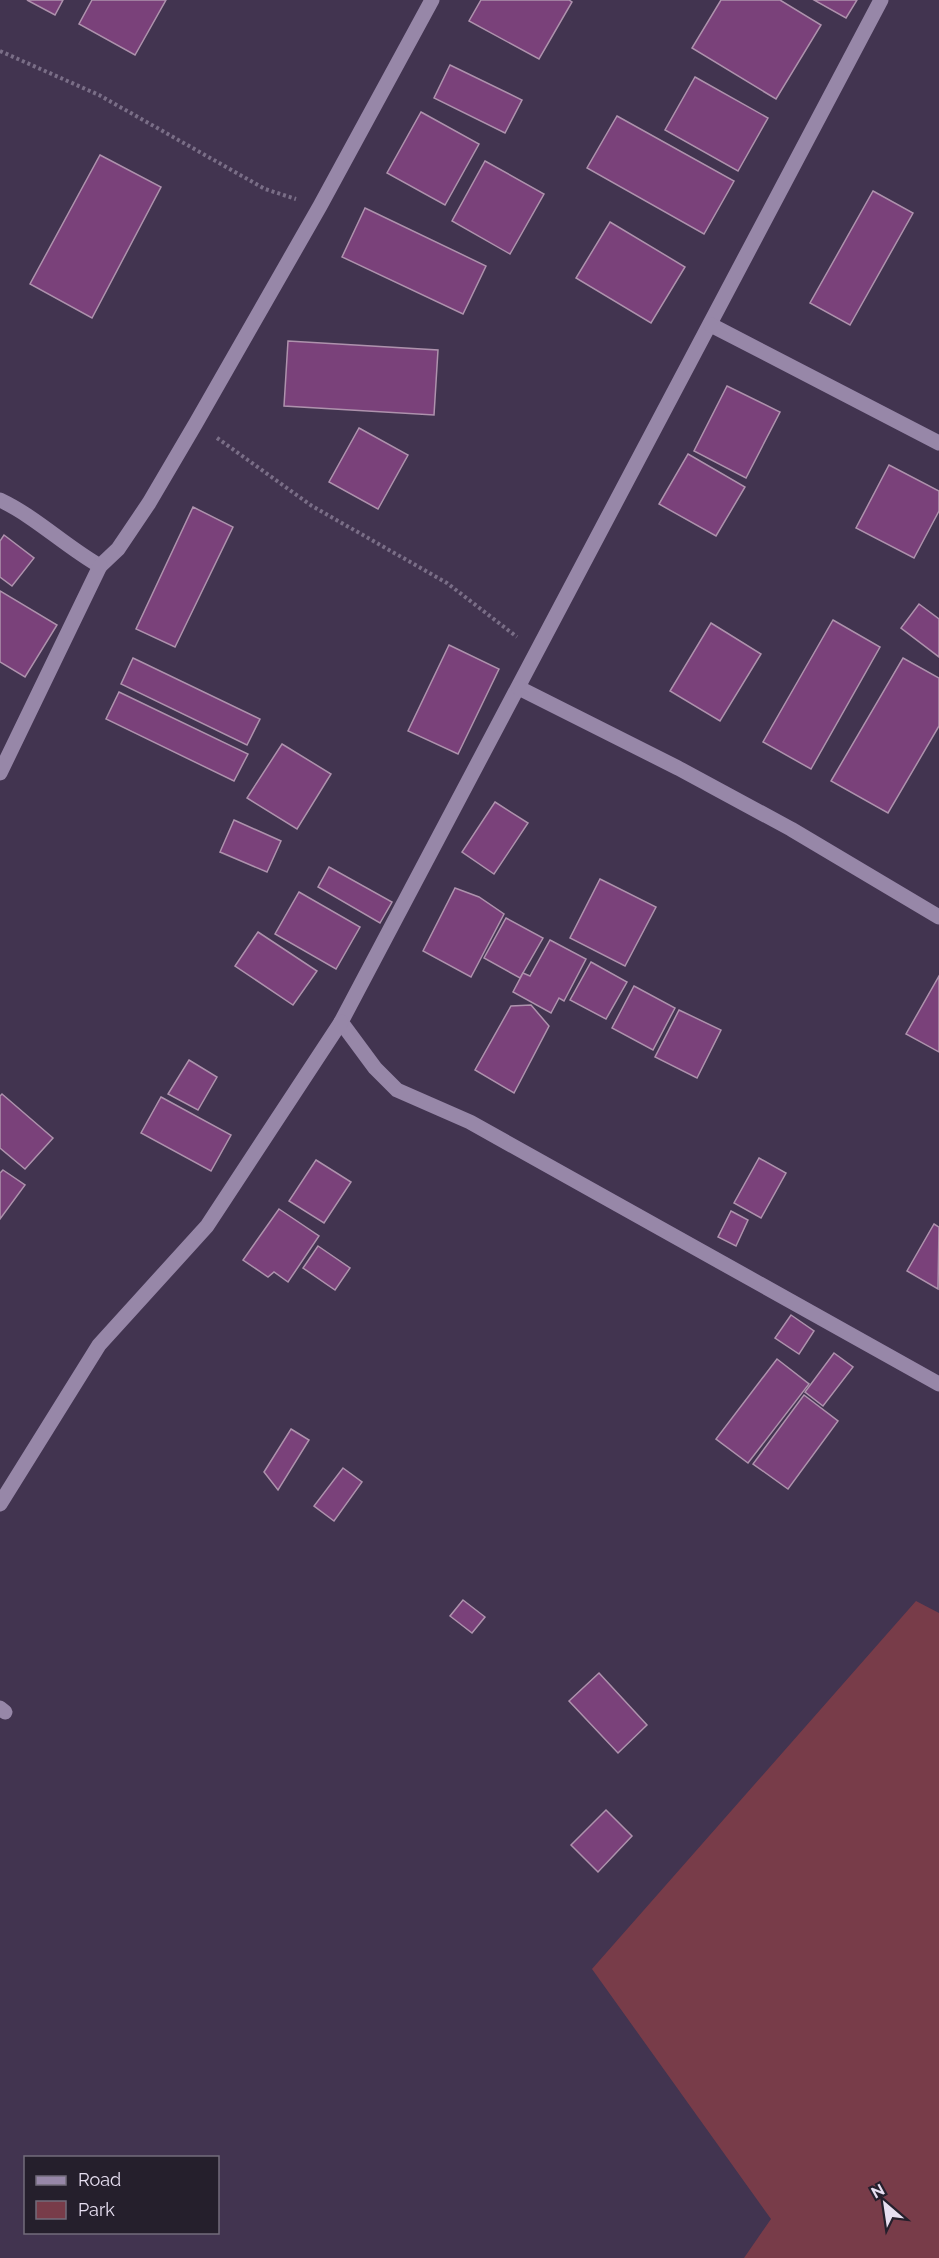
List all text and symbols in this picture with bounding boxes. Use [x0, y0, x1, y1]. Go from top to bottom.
legend [24, 2156, 219, 2234]
text: Road [78, 2169, 121, 2190]
north arrow [855, 2174, 915, 2234]
text: N [868, 2180, 888, 2203]
text: Park [78, 2199, 115, 2220]

